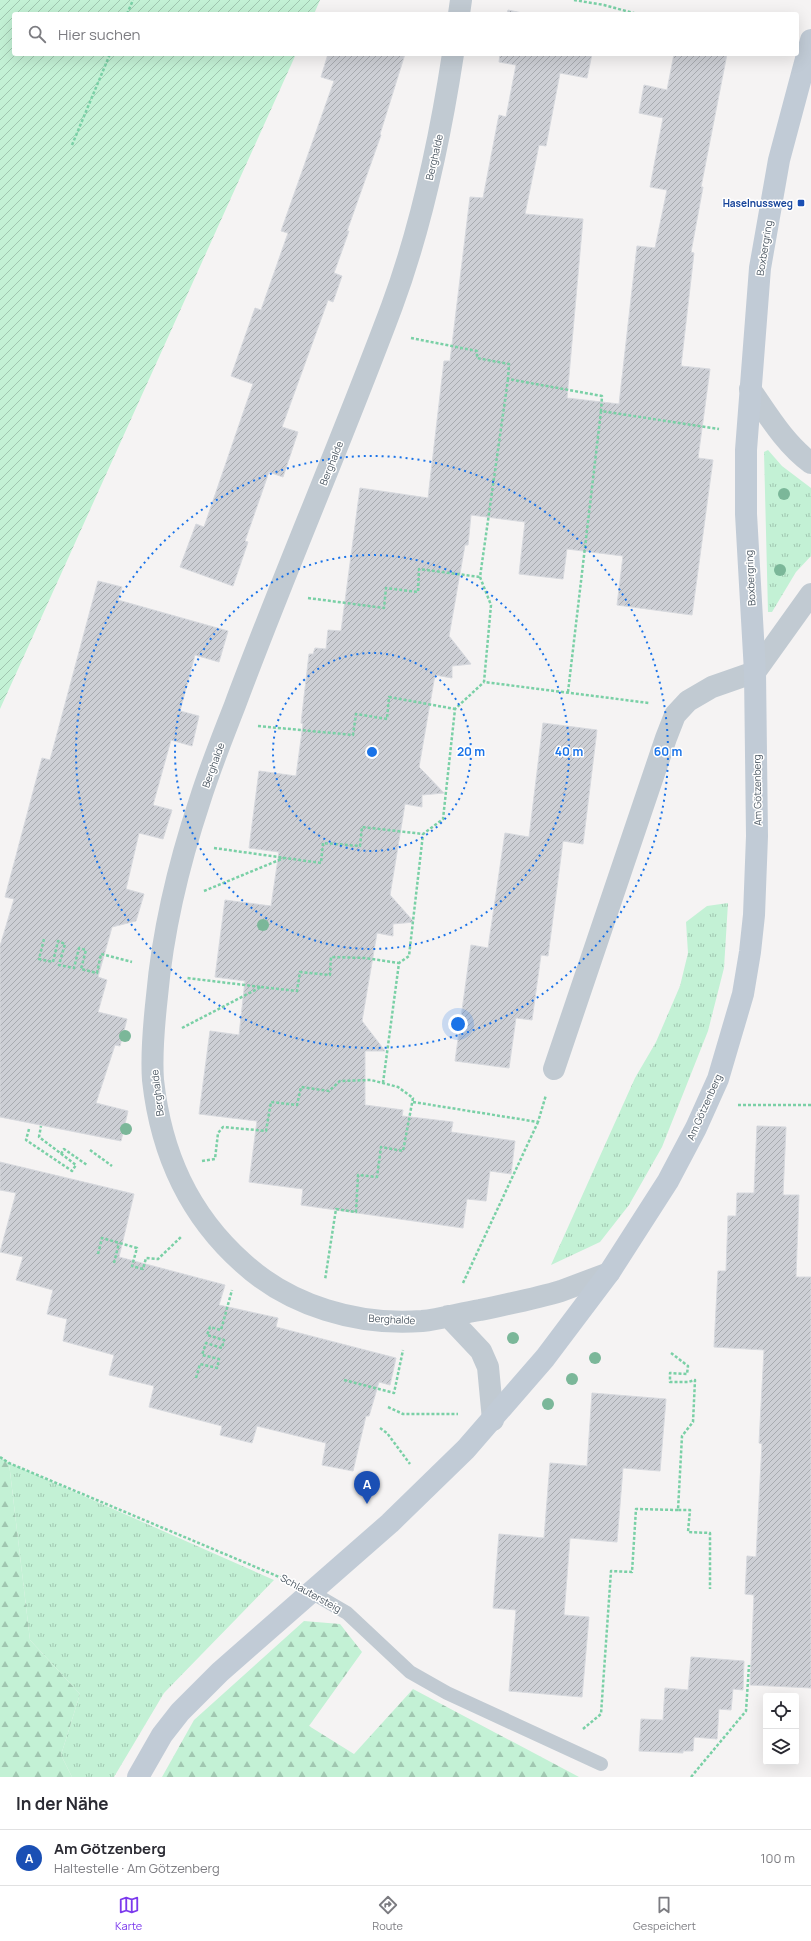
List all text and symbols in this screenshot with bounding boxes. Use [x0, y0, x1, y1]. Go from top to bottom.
search box [12, 12, 799, 56]
icon: search [26, 23, 48, 45]
text: Hier suchen [58, 24, 140, 45]
street label: Berghalde [422, 132, 446, 181]
place label: Haselnussweg [723, 196, 793, 210]
marker: Haselnussweg [796, 198, 806, 208]
street label: Boxbergring [753, 219, 775, 277]
street label: Berghalde [316, 438, 346, 487]
street label: Boxbergring [742, 550, 758, 606]
street label: Berghalde [198, 740, 228, 789]
text: 20 m [457, 743, 485, 760]
text: 40 m [555, 743, 583, 760]
text: 60 m [654, 743, 682, 760]
centre of rings [365, 745, 379, 759]
street label: Am Götzenberg [749, 754, 765, 826]
your location [448, 1014, 468, 1034]
street label: Berghalde [147, 1069, 167, 1117]
street label: Am Götzenberg [683, 1071, 725, 1142]
street label: Berghalde [368, 1311, 416, 1327]
pin: A [354, 1471, 380, 1504]
street label: Schlautersteig [278, 1570, 344, 1616]
map controls [763, 1693, 799, 1765]
button: locate [763, 1693, 799, 1729]
button: layers [763, 1729, 799, 1765]
text: In der Nähe [16, 1792, 109, 1815]
text: Am Götzenberg [54, 1838, 166, 1859]
text: A [25, 1849, 33, 1867]
text: 100 m [760, 1849, 795, 1867]
text: Haltestelle · Am Götzenberg [54, 1859, 220, 1877]
tab: Karte [115, 1894, 142, 1933]
tab: Route [372, 1894, 403, 1933]
tab: Gespeichert [633, 1894, 696, 1933]

